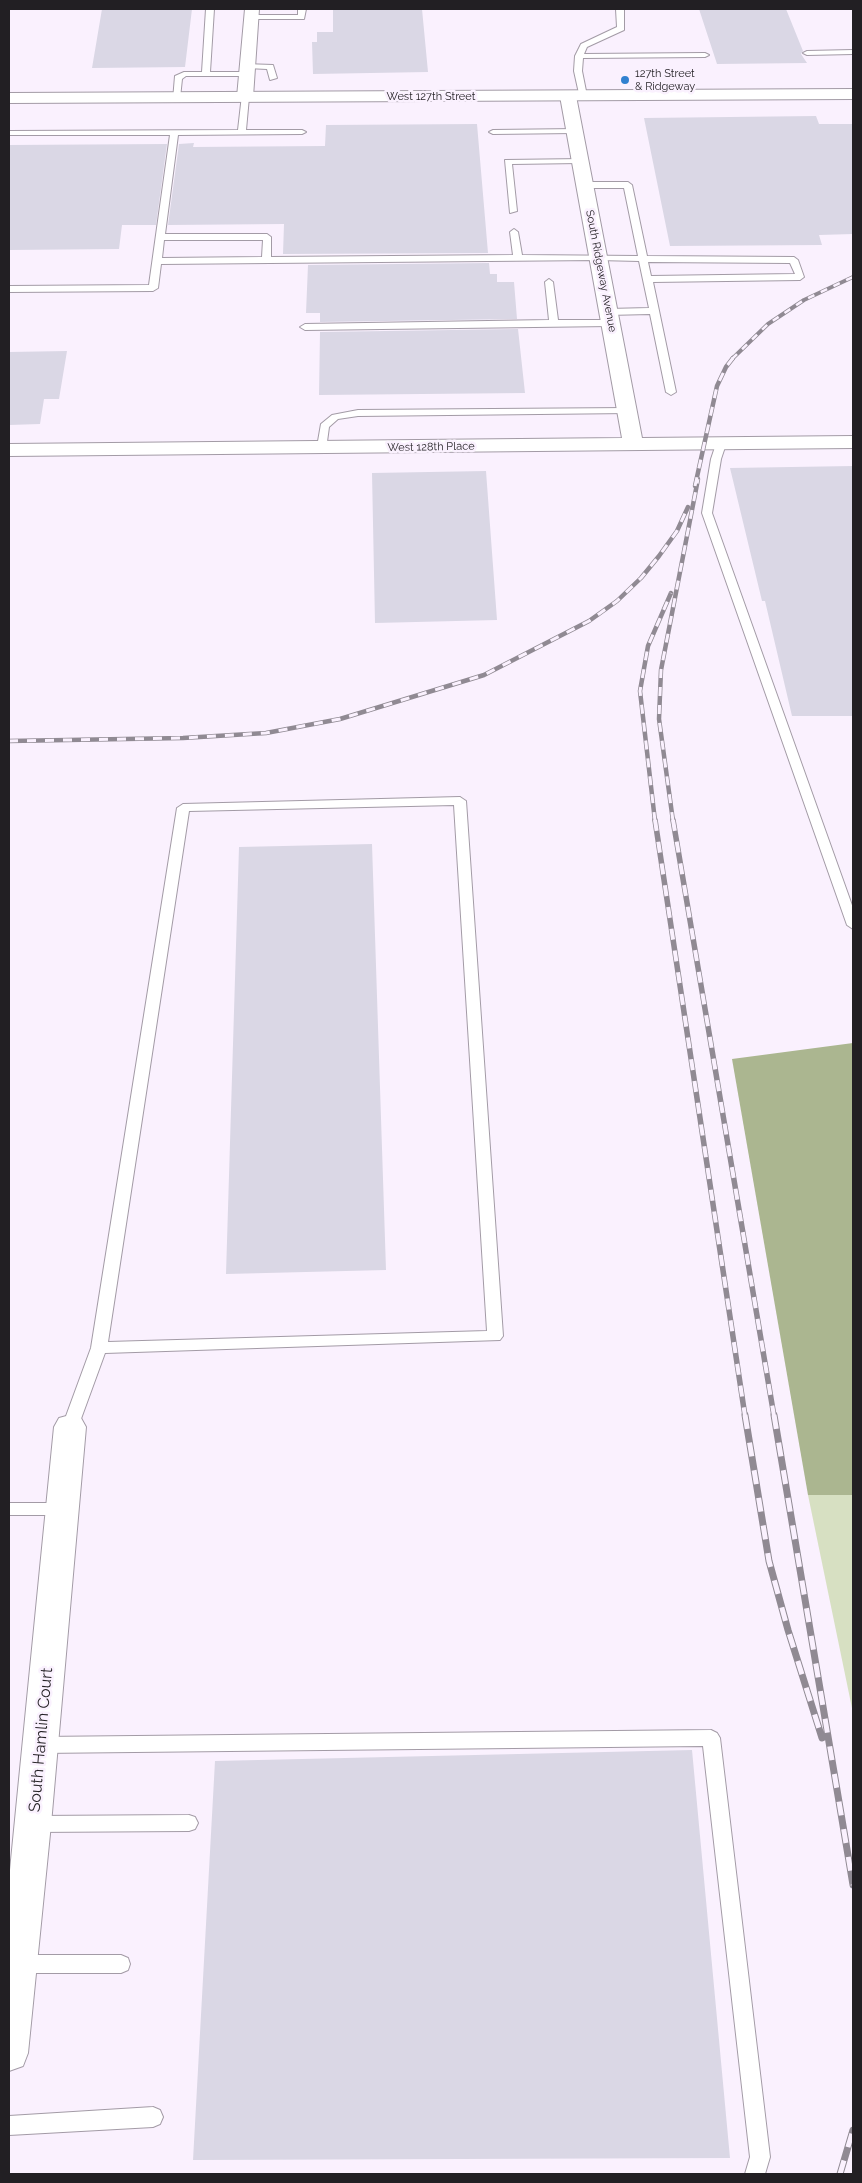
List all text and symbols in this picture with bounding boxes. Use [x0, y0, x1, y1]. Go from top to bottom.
place label: 127th Street & Ridgeway [635, 67, 695, 93]
marker: 127th Street & Ridgeway [619, 74, 631, 86]
street label: West 127th Street [387, 90, 475, 104]
street label: South Ridgeway Avenue [583, 209, 619, 333]
street label: West 128th Place [387, 440, 475, 454]
street label: South Hamlin Court [25, 1667, 57, 1813]

